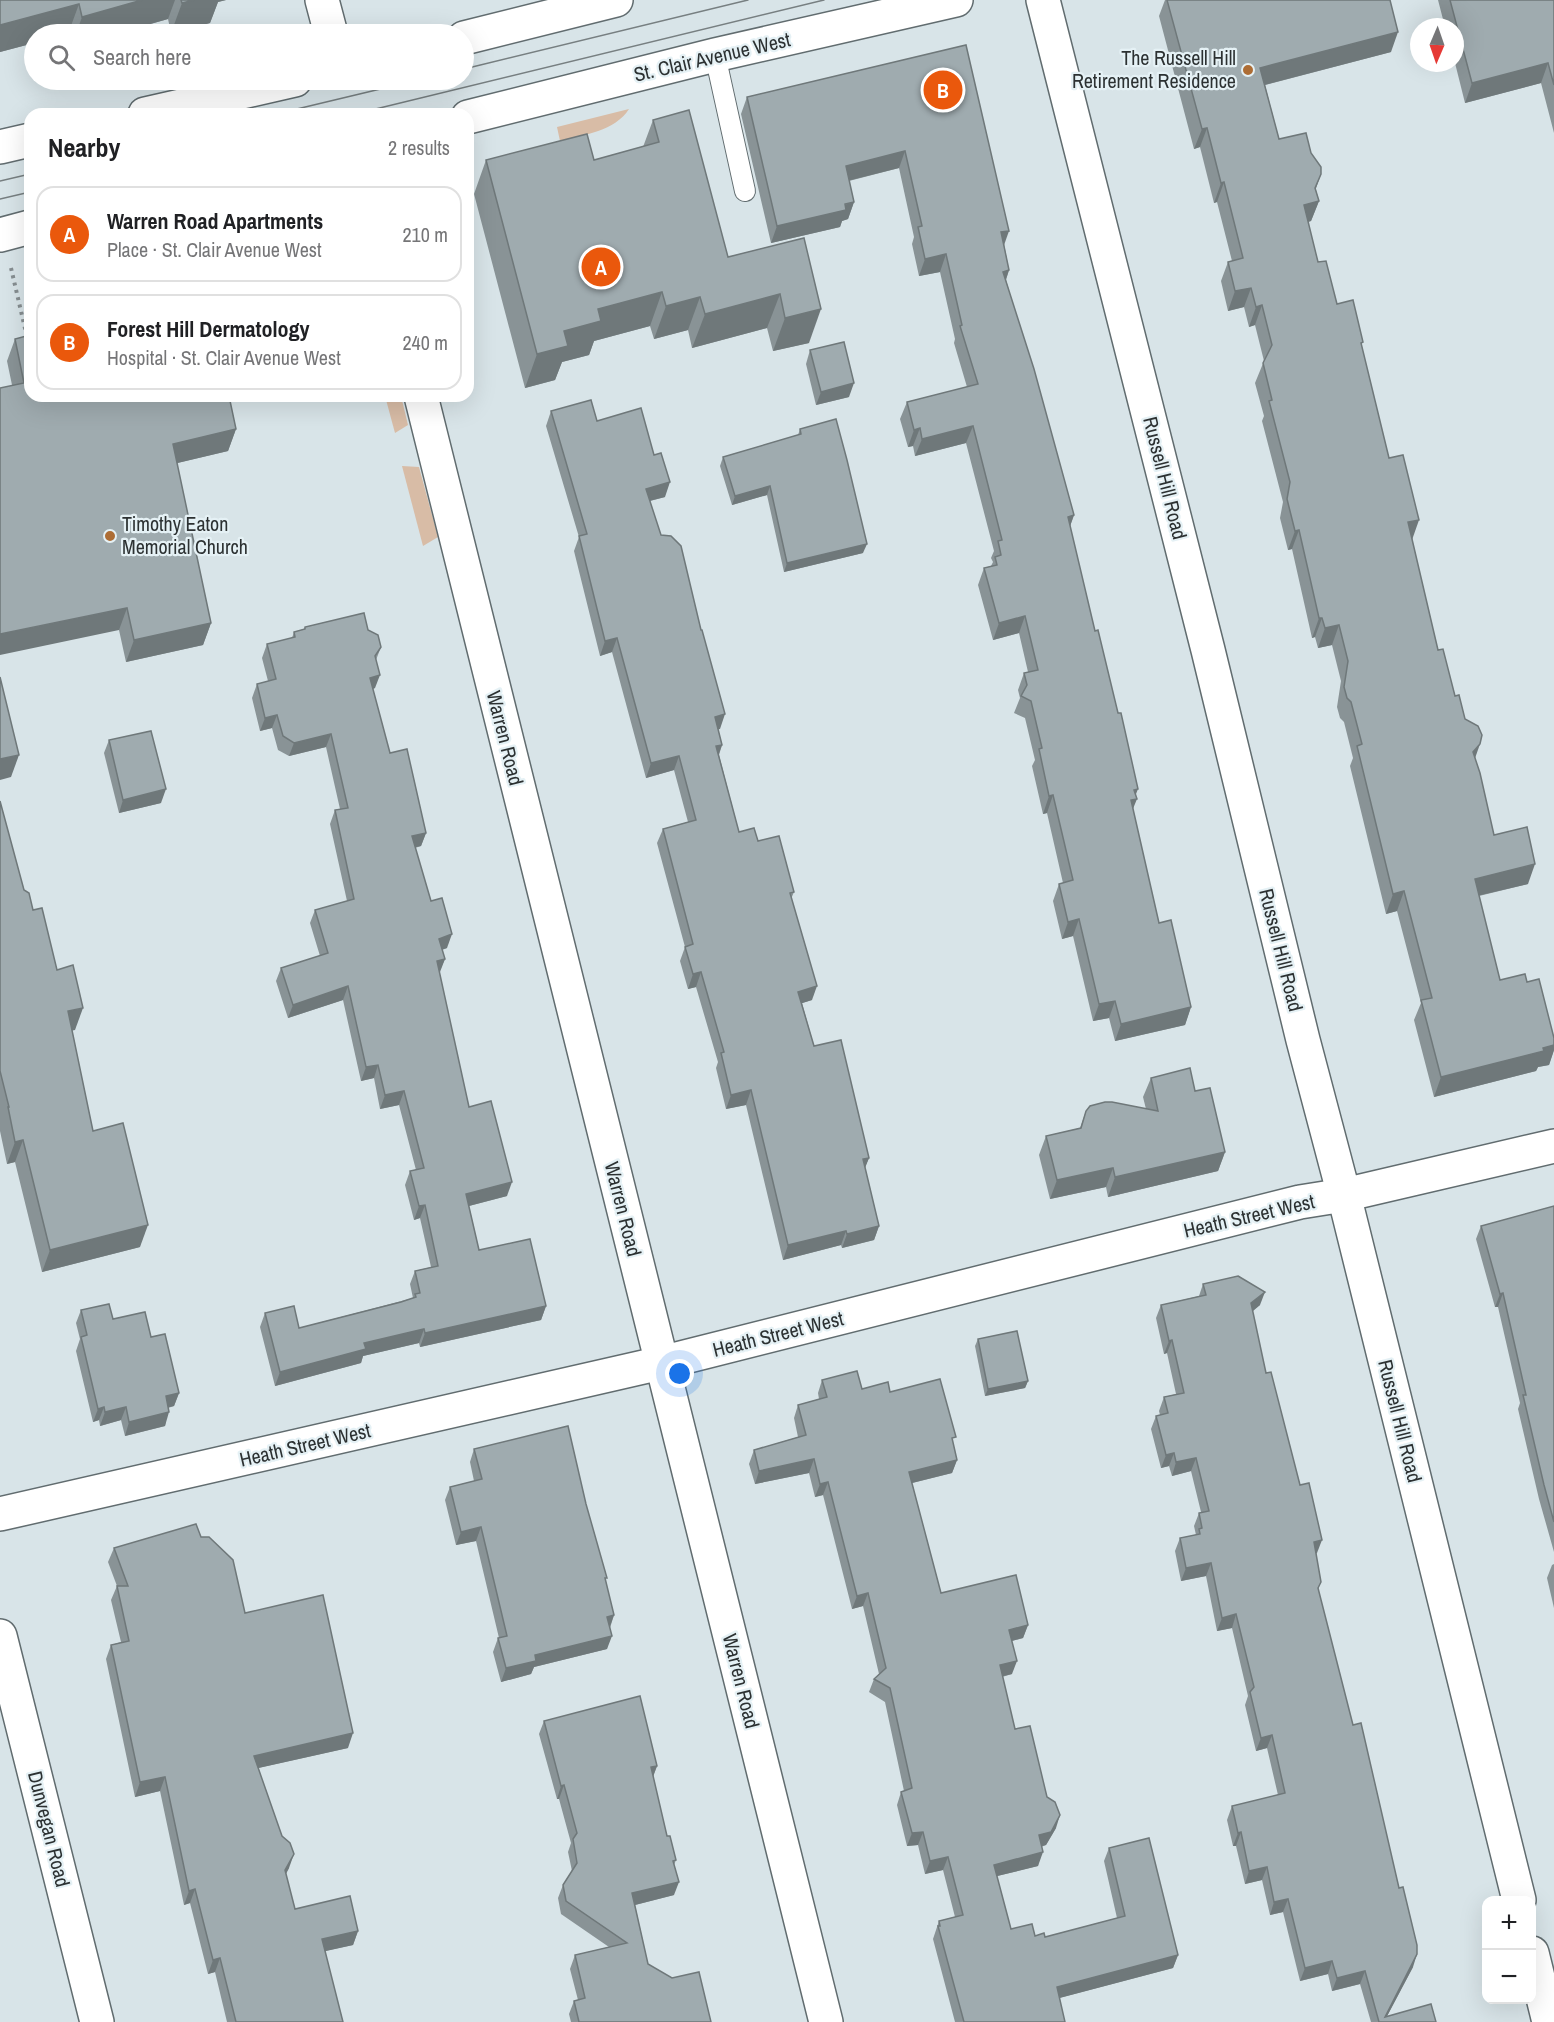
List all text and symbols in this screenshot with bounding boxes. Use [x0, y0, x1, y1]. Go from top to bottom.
north arrow [1410, 18, 1464, 72]
search box [24, 24, 474, 90]
street label: St. Clair Avenue West [631, 25, 793, 88]
icon: search [45, 41, 78, 74]
text: Search here [93, 42, 191, 72]
place label: The Russell Hill Retirement Residence [1072, 44, 1236, 94]
marker: The Russell Hill Retirement Residence [1241, 63, 1255, 77]
pin: B [924, 68, 962, 112]
text: Nearby [48, 130, 120, 165]
text: 2 results [388, 134, 450, 161]
text: Warren Road Apartments [107, 206, 323, 236]
text: A [64, 221, 75, 248]
text: 210 m [402, 221, 448, 248]
text: Place · St. Clair Avenue West [107, 236, 322, 263]
pin: A [582, 244, 620, 290]
text: Forest Hill Dermatology [107, 314, 310, 344]
text: B [64, 329, 75, 356]
text: 240 m [402, 329, 448, 356]
text: Hospital · St. Clair Avenue West [107, 344, 341, 371]
street label: Russell Hill Road [1137, 414, 1194, 542]
place label: Timothy Eaton Memorial Church [122, 510, 248, 560]
marker: Timothy Eaton Memorial Church [103, 529, 117, 543]
street label: Warren Road [481, 688, 530, 788]
street label: Russell Hill Road [1253, 886, 1310, 1014]
street label: Warren Road [599, 1159, 648, 1259]
street label: Heath Street West [1181, 1187, 1317, 1244]
street label: Heath Street West [710, 1304, 846, 1363]
street label: Russell Hill Road [1372, 1357, 1429, 1485]
your location [665, 1359, 694, 1388]
street label: Heath Street West [237, 1416, 373, 1473]
street label: Warren Road [717, 1631, 766, 1731]
street label: Dunvegan Road [22, 1768, 77, 1890]
map controls [1482, 1896, 1536, 2004]
button: + [1482, 1896, 1536, 1950]
button: − [1482, 1950, 1536, 2004]

